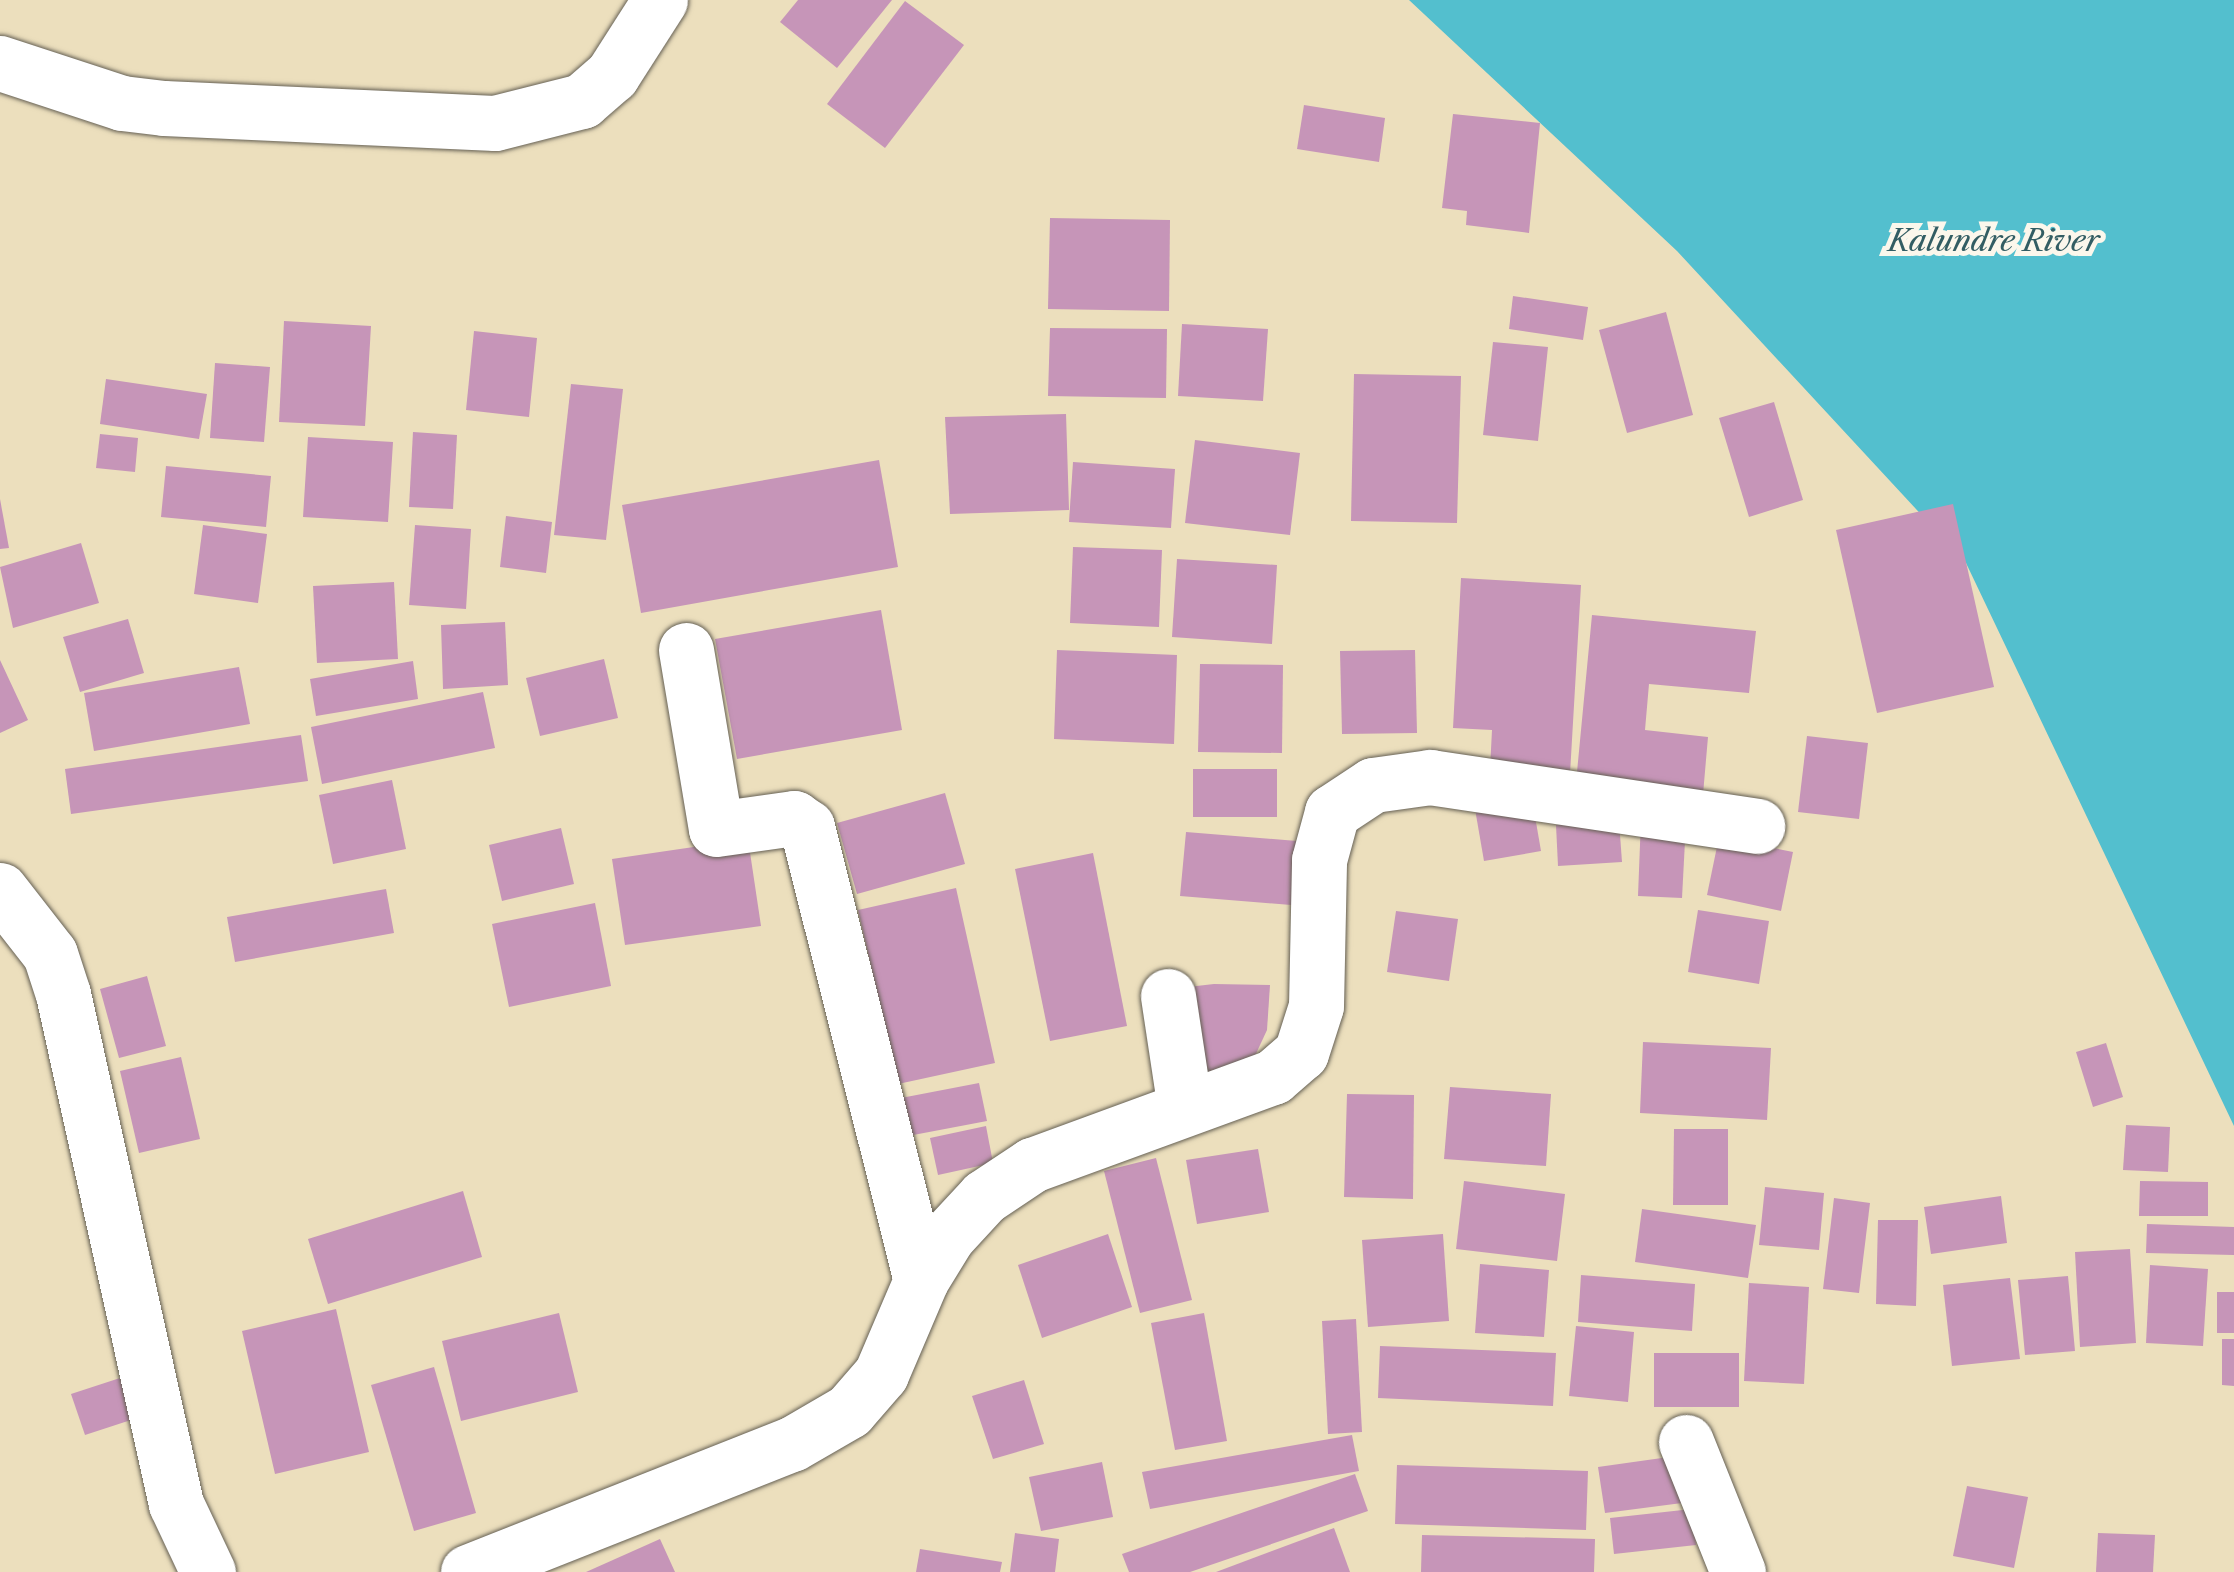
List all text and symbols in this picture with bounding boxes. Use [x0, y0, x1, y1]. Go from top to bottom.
water label: Kalundre River [1888, 223, 2100, 259]

